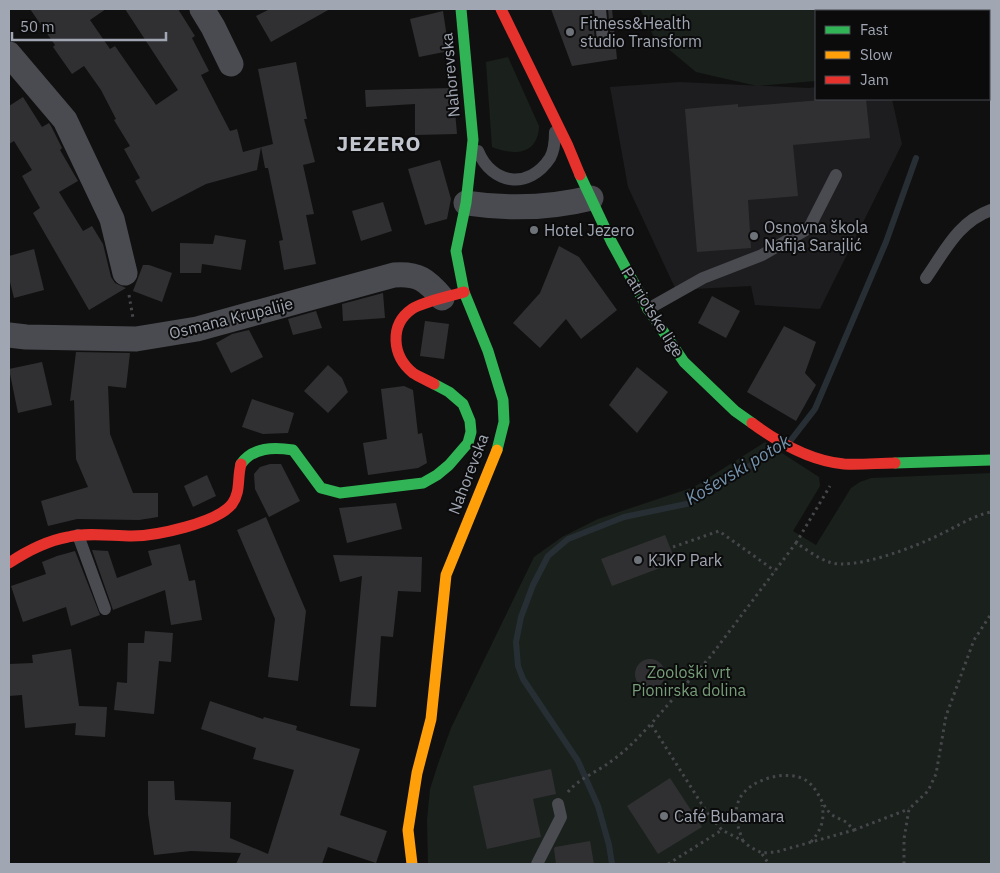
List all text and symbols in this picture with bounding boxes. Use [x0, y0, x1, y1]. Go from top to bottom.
scale bar [12, 10, 166, 42]
legend [815, 10, 990, 100]
place label: Fitness&Health studio Transform [580, 13, 702, 51]
text: 50 m [20, 17, 55, 36]
text: Fast [860, 20, 888, 39]
marker: Fitness&Health studio Transform [564, 26, 576, 38]
street label: Nahorevska [436, 31, 464, 118]
text: Slow [860, 45, 893, 64]
text: Jam [860, 70, 889, 89]
district label: JEZERO [337, 129, 421, 157]
place label: Osnovna škola Nafija Sarajlić [764, 217, 869, 255]
place label: Hotel Jezero [544, 220, 634, 240]
marker: Hotel Jezero [528, 224, 540, 236]
marker: Osnovna škola Nafija Sarajlić [748, 230, 760, 242]
street label: Patriotske lige [617, 263, 689, 361]
street label: Osmana Krupalije [167, 293, 295, 343]
water label: Koševski potok [681, 429, 795, 510]
street label: Nahorevska [443, 430, 493, 517]
place label: KJKP Park [648, 550, 723, 570]
marker: KJKP Park [632, 554, 644, 566]
park label: Zoološki vrt Pionirska dolina [632, 662, 747, 700]
place label: Café Bubamara [674, 806, 785, 826]
marker: Café Bubamara [658, 810, 670, 822]

